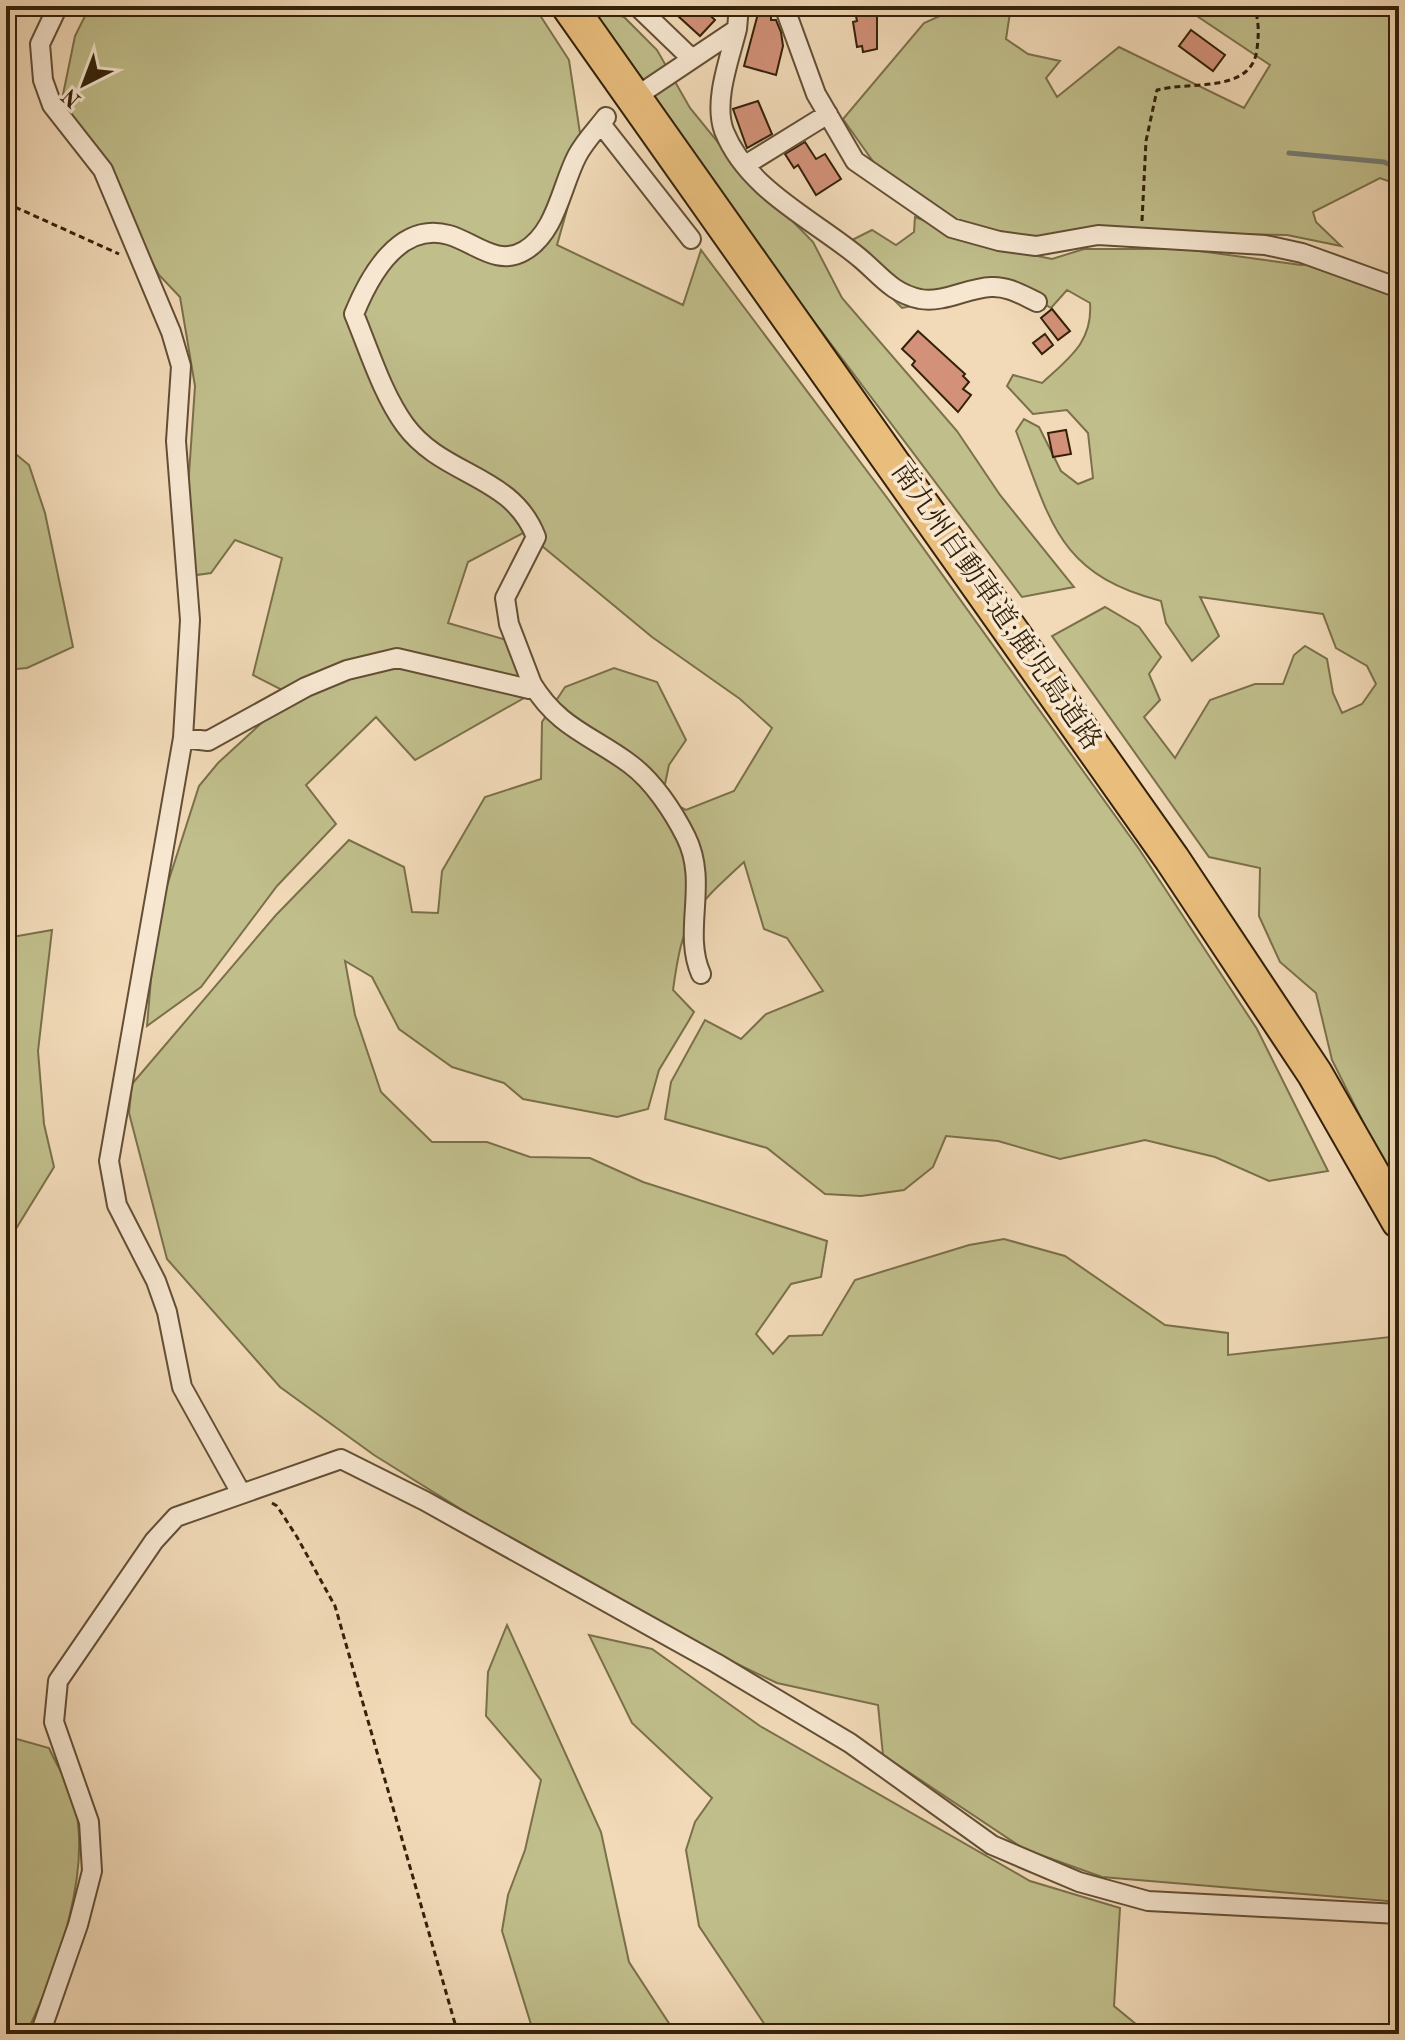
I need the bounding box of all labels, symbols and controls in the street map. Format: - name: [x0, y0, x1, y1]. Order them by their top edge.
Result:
- north arrow: [44, 44, 124, 124]
- text: N: [58, 83, 86, 111]
- street label: 南九州自動車道;鹿児島道路: [885, 456, 1108, 756]

